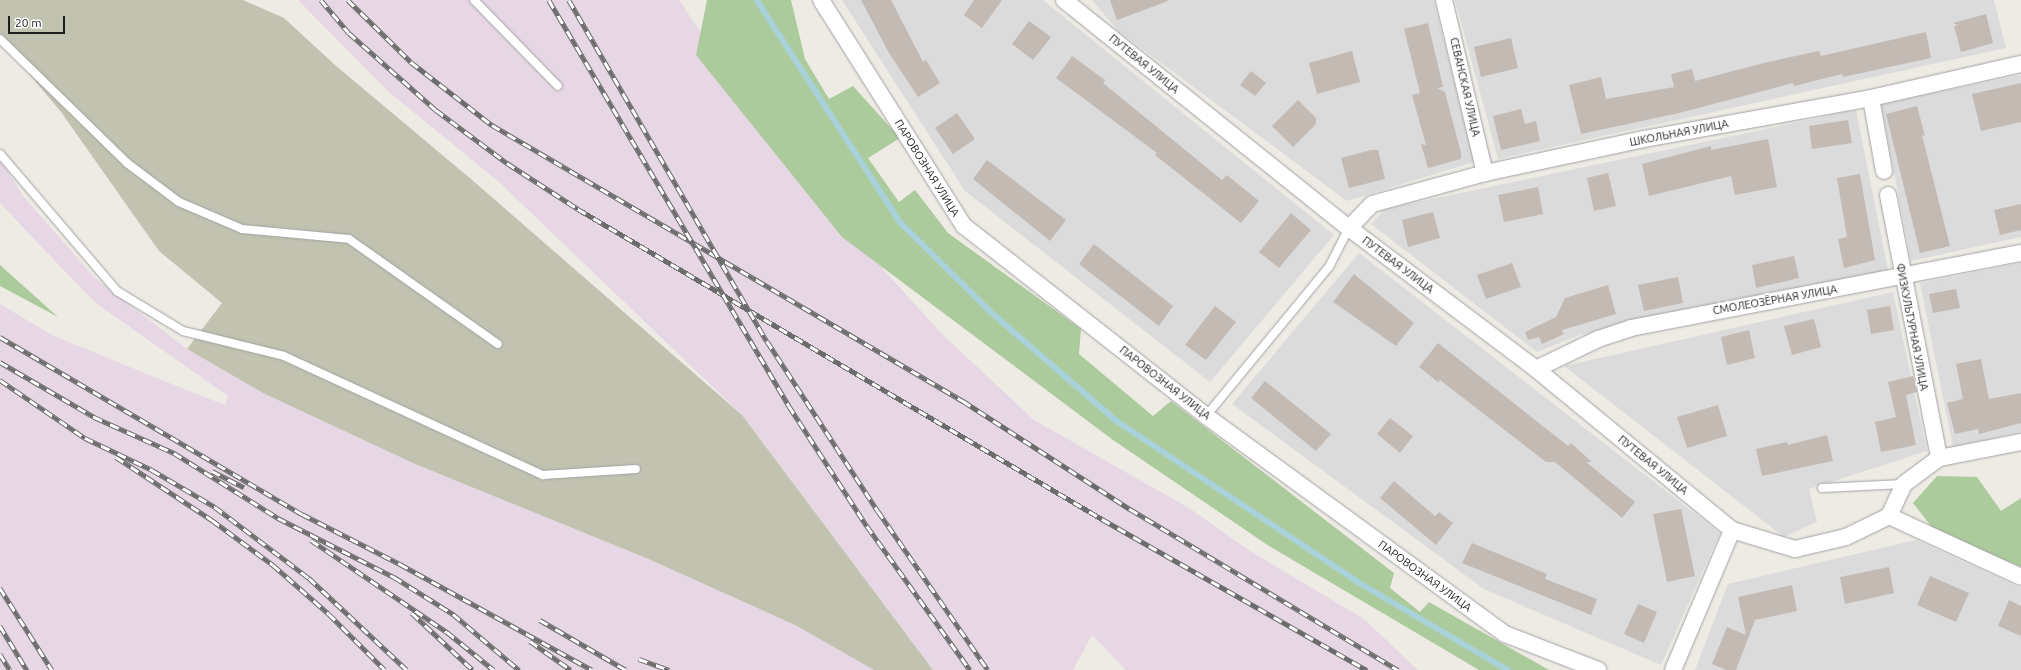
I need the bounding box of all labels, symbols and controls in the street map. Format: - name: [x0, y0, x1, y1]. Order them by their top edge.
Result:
- scale bar: [10, 8, 67, 34]
- text: 20 m: [15, 16, 42, 29]
- street label: ПУТЕВАЯ УЛИЦА: [1106, 32, 1182, 96]
- street label: СЕВАНСКАЯ УЛИЦА: [1447, 36, 1483, 138]
- street label: ПАРОВОЗНАЯ УЛИЦА: [892, 117, 962, 219]
- street label: ШКОЛЬНАЯ УЛИЦА: [1628, 117, 1730, 149]
- street label: ПУТЕВАЯ УЛИЦА: [1360, 234, 1436, 296]
- street label: ФИЗКУЛЬТУРНАЯ УЛИЦА: [1893, 262, 1931, 392]
- street label: СМОЛЕОЗЁРНАЯ УЛИЦА: [1712, 283, 1838, 317]
- street label: ПАРОВОЗНАЯ УЛИЦА: [1117, 343, 1213, 423]
- street label: ПУТЕВАЯ УЛИЦА: [1615, 433, 1691, 497]
- street label: ПАРОВОЗНАЯ УЛИЦА: [1376, 538, 1474, 614]

